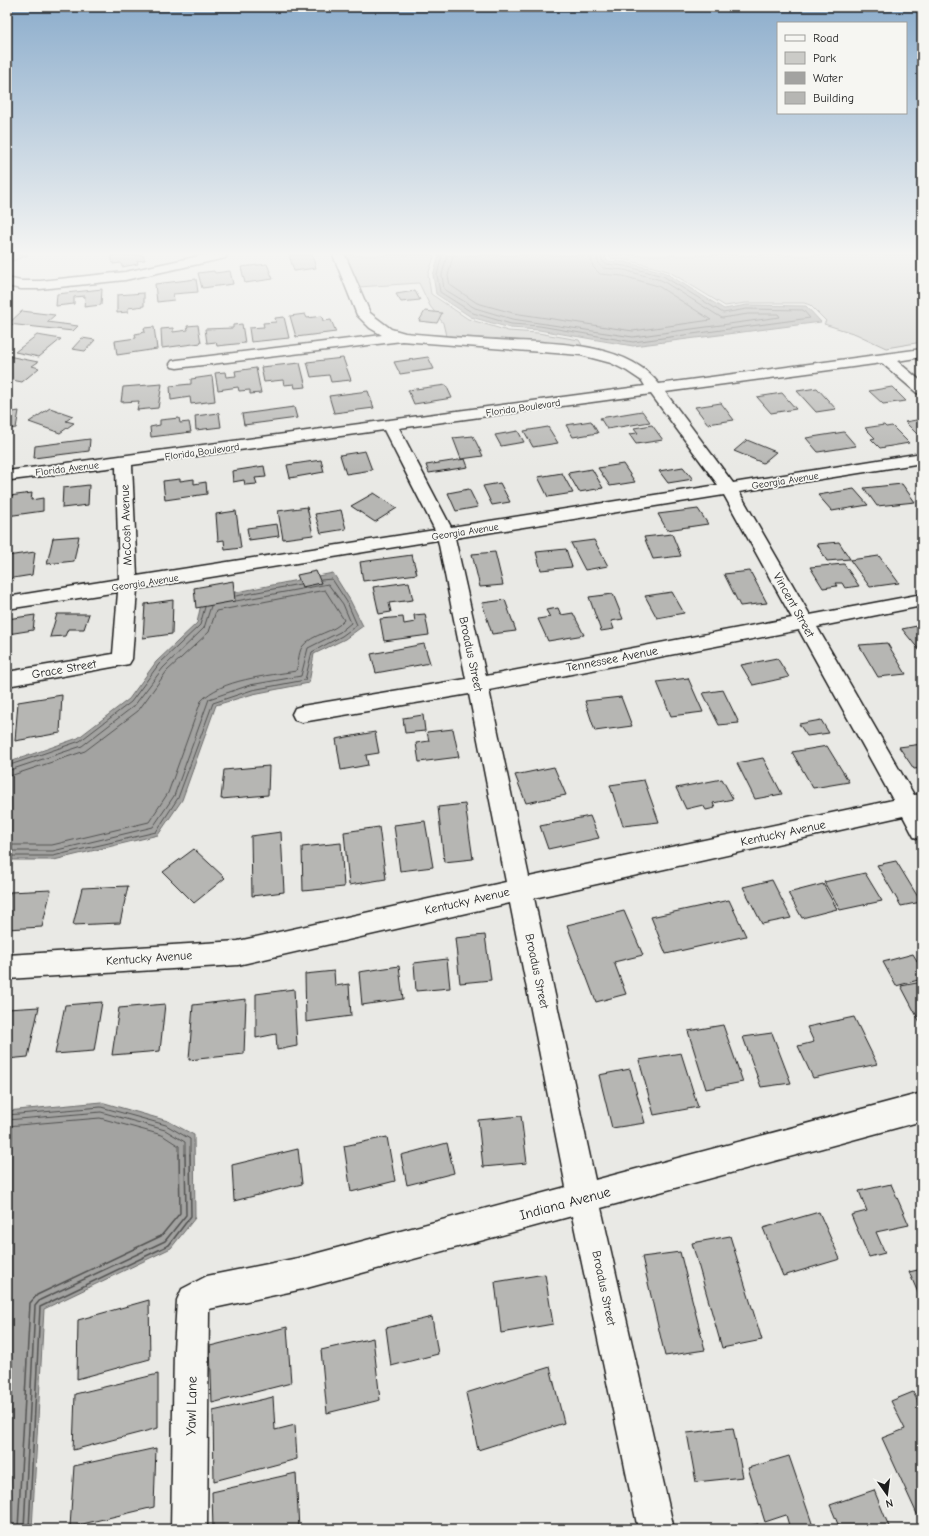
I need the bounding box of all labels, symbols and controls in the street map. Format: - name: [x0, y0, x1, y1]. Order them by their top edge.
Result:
- legend: [777, 22, 907, 114]
- text: Road: [813, 31, 839, 45]
- text: Park: [813, 51, 836, 65]
- text: Water: [813, 71, 843, 85]
- text: Building: [813, 91, 854, 105]
- street label: Florida Boulevard: [485, 397, 561, 419]
- street label: Florida Boulevard: [164, 441, 240, 463]
- street label: Florida Avenue: [35, 459, 99, 479]
- street label: Georgia Avenue: [751, 470, 820, 492]
- street label: McCosh Avenue: [118, 484, 134, 566]
- street label: Georgia Avenue: [431, 521, 500, 543]
- street label: Vincent Street: [770, 570, 818, 640]
- street label: Georgia Avenue: [111, 572, 180, 594]
- street label: Broadus Street: [456, 615, 486, 693]
- street label: Tennessee Avenue: [565, 643, 659, 675]
- street label: Grace Street: [31, 656, 98, 682]
- street label: Kentucky Avenue: [739, 817, 827, 849]
- street label: Kentucky Avenue: [423, 884, 511, 918]
- street label: Broadus Street: [522, 932, 552, 1010]
- street label: Kentucky Avenue: [105, 948, 193, 968]
- street label: Indiana Avenue: [518, 1183, 612, 1224]
- street label: Broadus Street: [589, 1249, 619, 1327]
- street label: Yawl Lane: [182, 1376, 201, 1436]
- north arrow: [867, 1474, 907, 1514]
- text: N: [884, 1496, 894, 1510]

